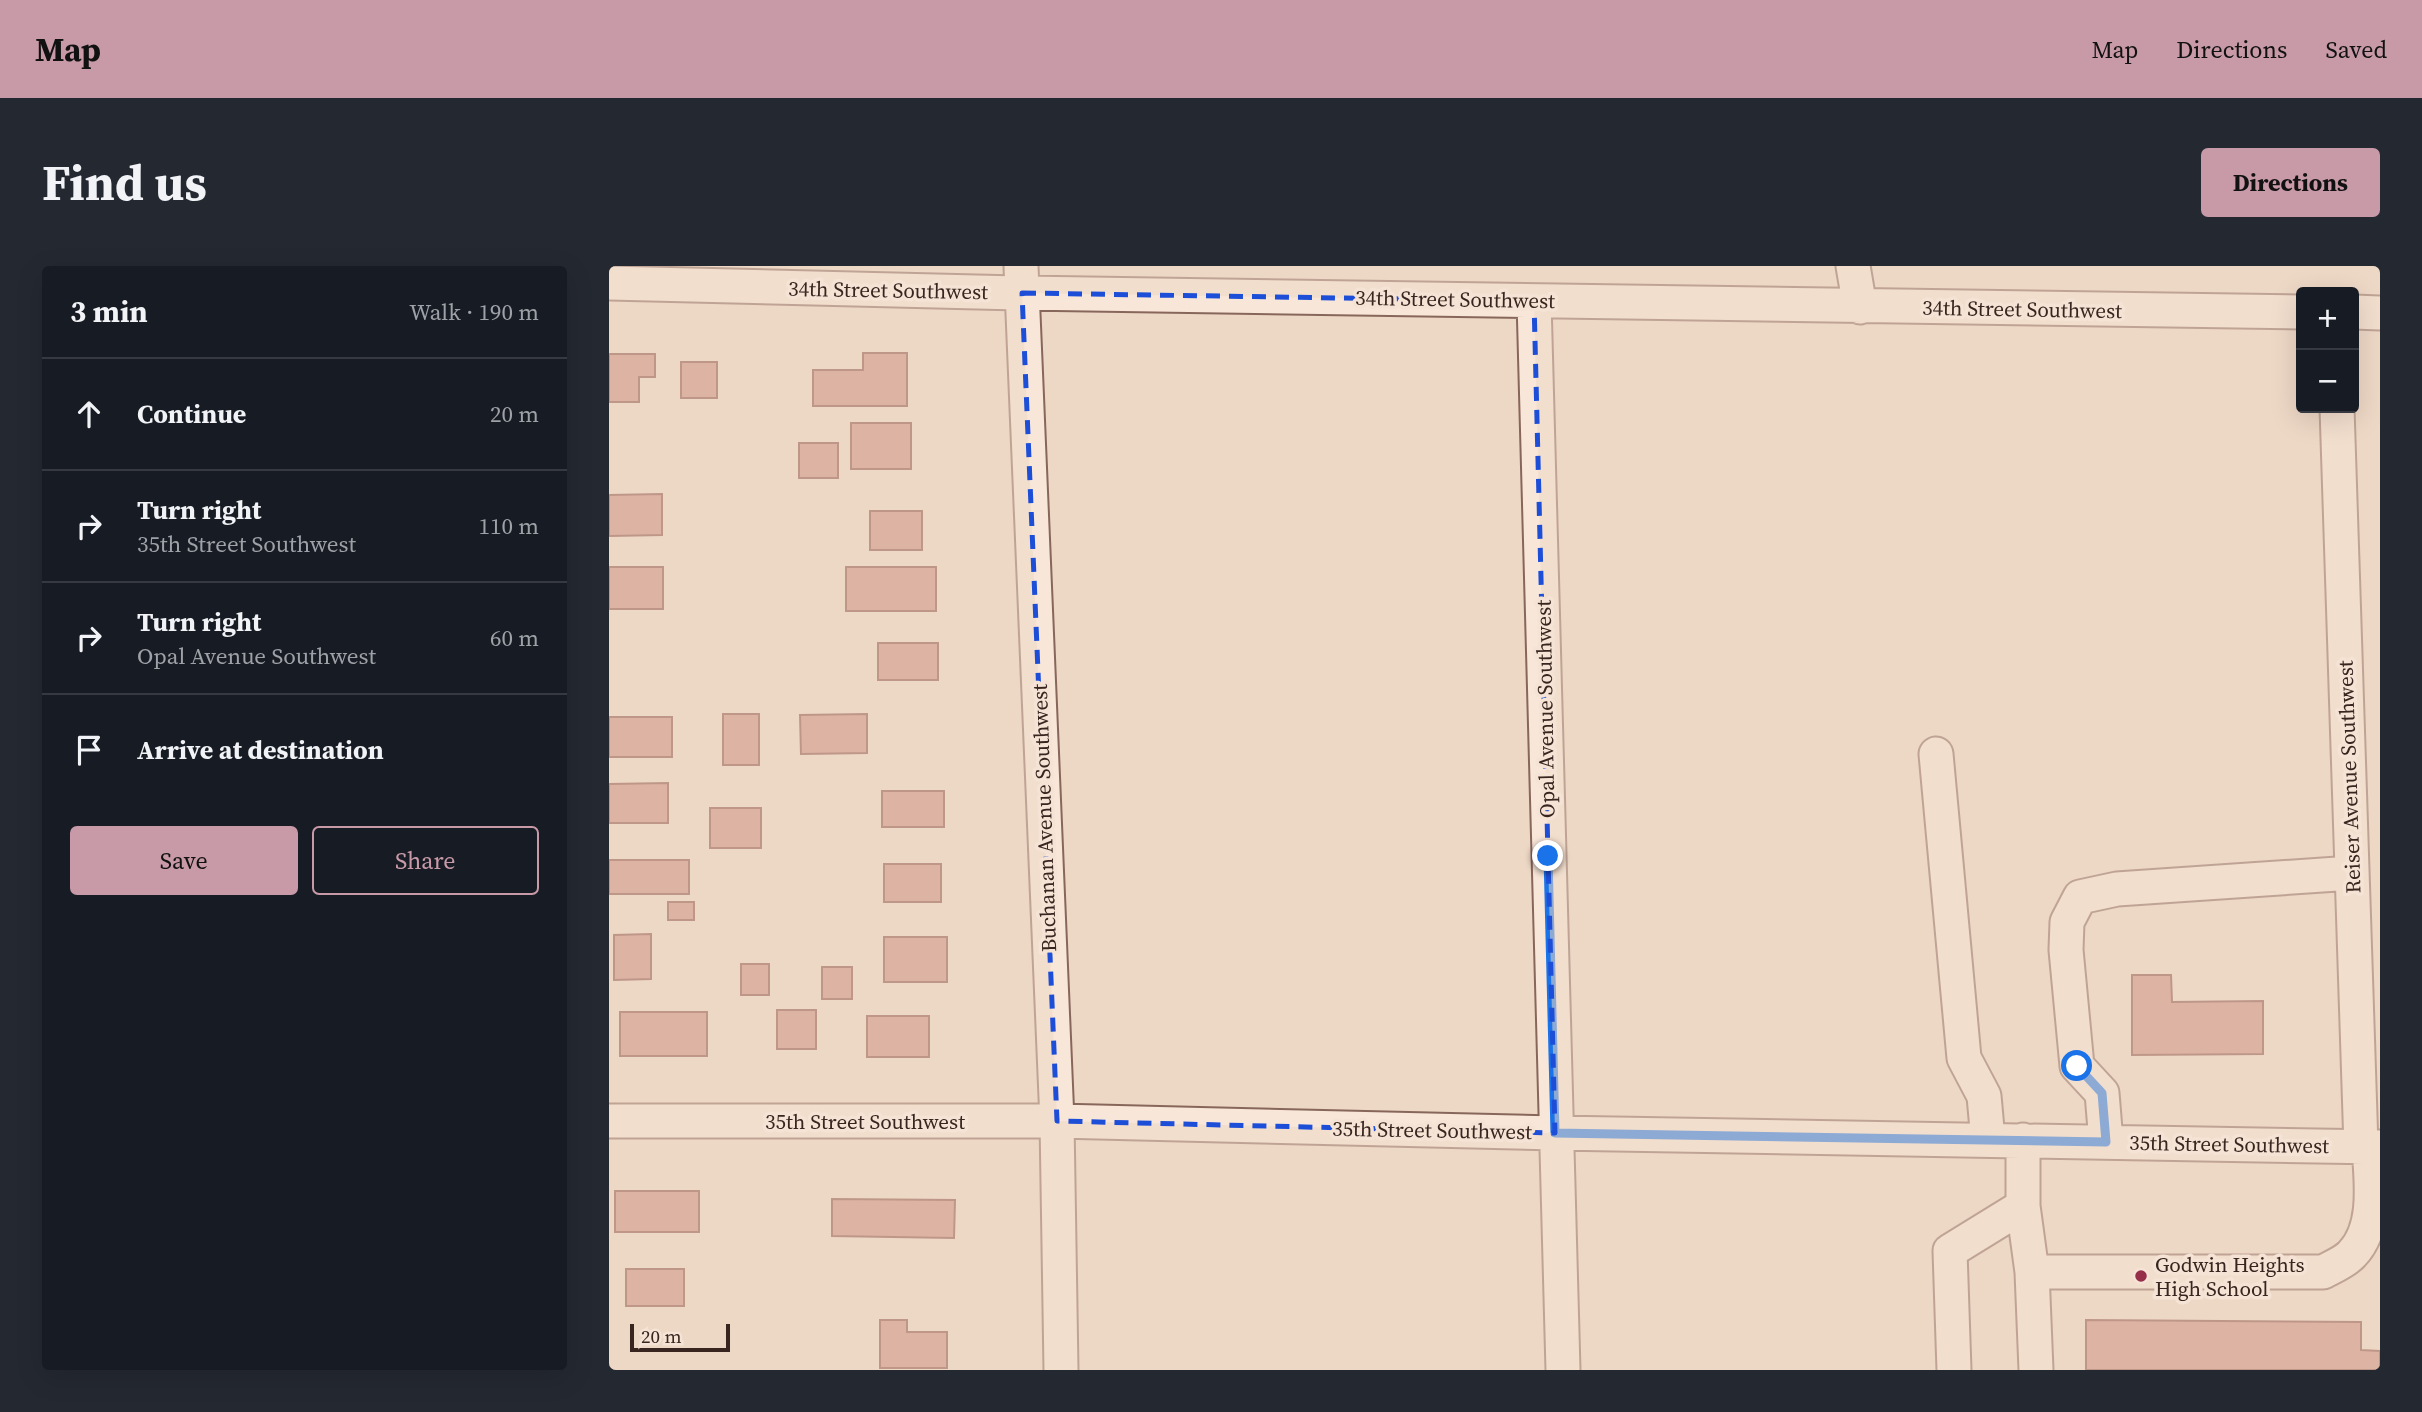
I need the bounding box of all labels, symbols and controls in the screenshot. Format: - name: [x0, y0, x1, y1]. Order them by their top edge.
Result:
- text: Map: [35, 27, 101, 72]
- text: Map: [2091, 33, 2138, 66]
- text: Directions: [2176, 33, 2287, 66]
- text: Saved: [2325, 33, 2387, 66]
- button: Directions: [2201, 148, 2380, 217]
- text: Find us: [42, 149, 207, 216]
- street label: 34th Street Southwest: [788, 274, 988, 306]
- street label: 34th Street Southwest: [1355, 283, 1555, 315]
- map controls: [2296, 287, 2359, 413]
- button: +: [2296, 287, 2359, 350]
- text: 3 min: [70, 291, 148, 332]
- street label: 34th Street Southwest: [1922, 293, 2122, 325]
- text: Walk · 190 m: [409, 296, 539, 328]
- button: −: [2296, 350, 2359, 413]
- icon: ahead: [70, 395, 108, 433]
- text: Continue: [137, 396, 246, 432]
- text: 20 m: [490, 398, 539, 430]
- text: Turn right: [137, 492, 261, 528]
- icon: right: [70, 507, 108, 545]
- text: 110 m: [478, 510, 539, 542]
- text: 35th Street Southwest: [137, 528, 356, 560]
- street label: Opal Avenue Southwest: [1529, 600, 1561, 818]
- text: Turn right: [137, 604, 261, 640]
- icon: right: [70, 619, 108, 657]
- text: 60 m: [490, 622, 539, 654]
- text: Opal Avenue Southwest: [137, 640, 376, 672]
- street label: Reiser Avenue Southwest: [2330, 660, 2368, 894]
- street label: Buchanan Avenue Southwest: [1025, 683, 1063, 953]
- icon: arrive: [70, 731, 108, 769]
- text: Arrive at destination: [137, 732, 384, 768]
- button: Save: [70, 826, 298, 895]
- button: Share: [312, 826, 539, 895]
- route end: [1532, 840, 1563, 871]
- route start: [2061, 1050, 2092, 1081]
- street label: 35th Street Southwest: [765, 1107, 965, 1136]
- street label: 35th Street Southwest: [1332, 1114, 1532, 1146]
- street label: 35th Street Southwest: [2129, 1128, 2329, 1160]
- place label: Godwin Heights High School: [2155, 1250, 2305, 1303]
- marker: Godwin Heights High School: [2133, 1268, 2149, 1284]
- scale bar: [630, 1321, 730, 1353]
- text: 20 m: [641, 1323, 682, 1349]

